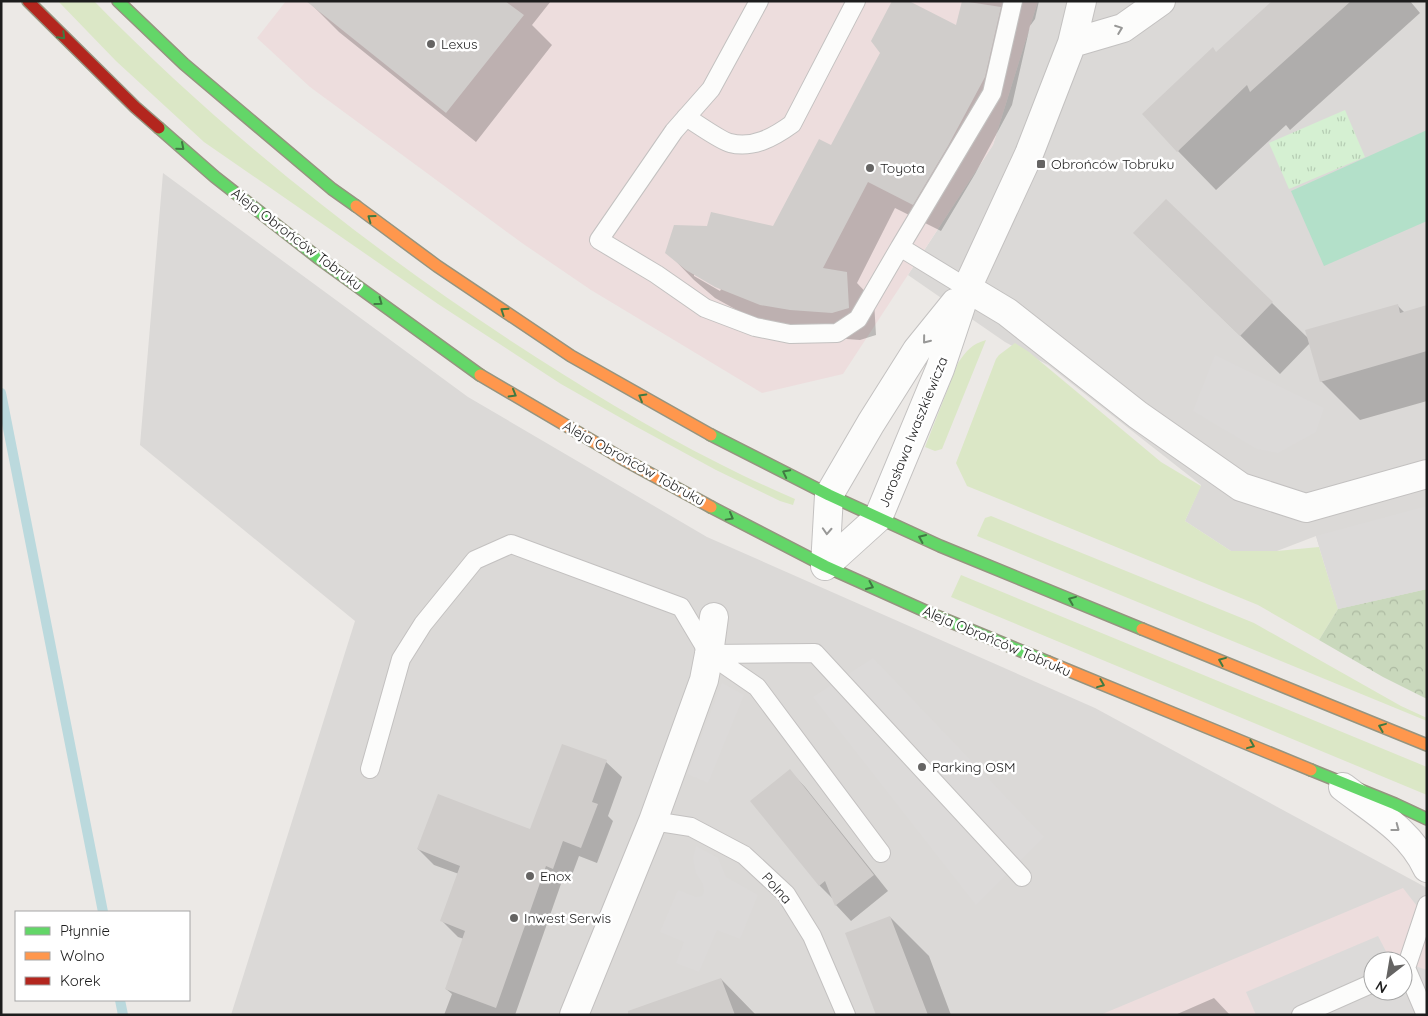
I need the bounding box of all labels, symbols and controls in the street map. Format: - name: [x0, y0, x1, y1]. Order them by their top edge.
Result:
- one-way arrow: [1114, 25, 1123, 35]
- one-way arrow: [57, 30, 66, 39]
- place label: Lexus: [441, 35, 478, 53]
- marker: Lexus: [425, 38, 437, 50]
- one-way arrow: [175, 141, 184, 150]
- place label: Obrońców Tobruku: [1051, 155, 1174, 173]
- marker: Obrońców Tobruku: [1035, 158, 1047, 170]
- place label: Toyota: [880, 159, 925, 177]
- marker: Toyota: [864, 162, 876, 174]
- street label: Aleja Obrońców Tobruku: [228, 184, 366, 294]
- one-way arrow: [367, 215, 377, 224]
- one-way arrow: [373, 296, 383, 305]
- one-way arrow: [501, 308, 510, 317]
- one-way arrow: [922, 334, 931, 343]
- street label: Jarosława Iwaszkiewicza: [874, 354, 952, 510]
- one-way arrow: [507, 387, 516, 397]
- one-way arrow: [639, 393, 648, 403]
- street label: Aleja Obrońców Tobruku: [560, 416, 708, 510]
- one-way arrow: [782, 469, 791, 479]
- one-way arrow: [725, 511, 734, 521]
- one-way arrow: [822, 527, 833, 535]
- one-way arrow: [918, 533, 927, 544]
- one-way arrow: [865, 579, 874, 590]
- one-way arrow: [1068, 596, 1077, 606]
- street label: Aleja Obrońców Tobruku: [920, 602, 1074, 680]
- one-way arrow: [1218, 657, 1227, 668]
- one-way arrow: [1096, 678, 1105, 688]
- one-way arrow: [1378, 722, 1387, 733]
- one-way arrow: [1246, 739, 1255, 750]
- place label: Parking OSM: [932, 758, 1015, 776]
- marker: Parking OSM: [916, 761, 928, 773]
- one-way arrow: [1391, 822, 1400, 831]
- place label: Enox: [540, 867, 571, 885]
- street label: Polna: [758, 868, 796, 908]
- marker: Enox: [524, 870, 536, 882]
- place label: Inwest Serwis: [524, 909, 611, 927]
- legend: [15, 911, 190, 1001]
- marker: Inwest Serwis: [508, 912, 520, 924]
- text: Płynnie: [60, 921, 110, 940]
- text: Wolno: [60, 946, 105, 965]
- north arrow: [1363, 951, 1413, 1001]
- text: Korek: [60, 971, 101, 990]
- text: N: [1372, 977, 1390, 998]

